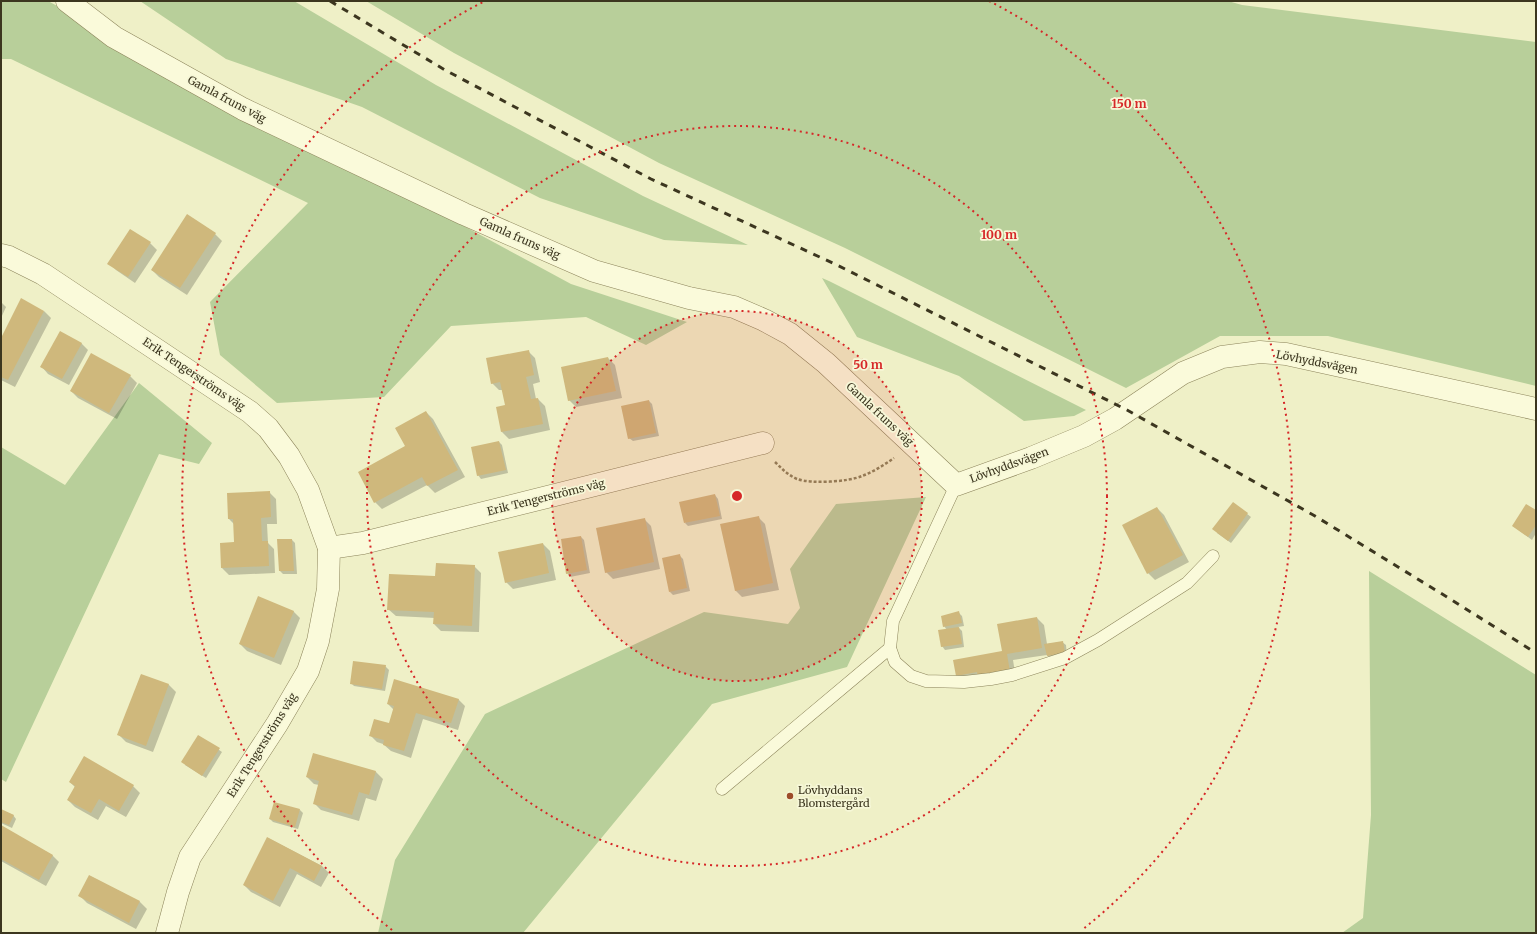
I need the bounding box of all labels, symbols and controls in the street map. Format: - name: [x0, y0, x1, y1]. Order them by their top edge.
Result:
- street label: Gamla fruns väg: [185, 72, 269, 126]
- text: 150 m: [1112, 96, 1147, 111]
- street label: Gamla fruns väg: [477, 214, 563, 262]
- text: 100 m: [981, 227, 1017, 242]
- street label: Erik Tengerströms väg: [140, 334, 248, 414]
- street label: Lövhyddsvägen: [1275, 347, 1360, 377]
- text: 50 m: [853, 357, 883, 372]
- street label: Gamla fruns väg: [843, 379, 917, 449]
- street label: Lövhyddsvägen: [968, 444, 1051, 486]
- street label: Erik Tengerströms väg: [486, 476, 607, 518]
- centre of rings: [730, 489, 744, 503]
- street label: Erik Tengerströms väg: [224, 690, 300, 800]
- place label: Lövhyddans Blomstergård: [798, 783, 870, 810]
- marker: Lövhyddans Blomstergård: [785, 791, 795, 801]

